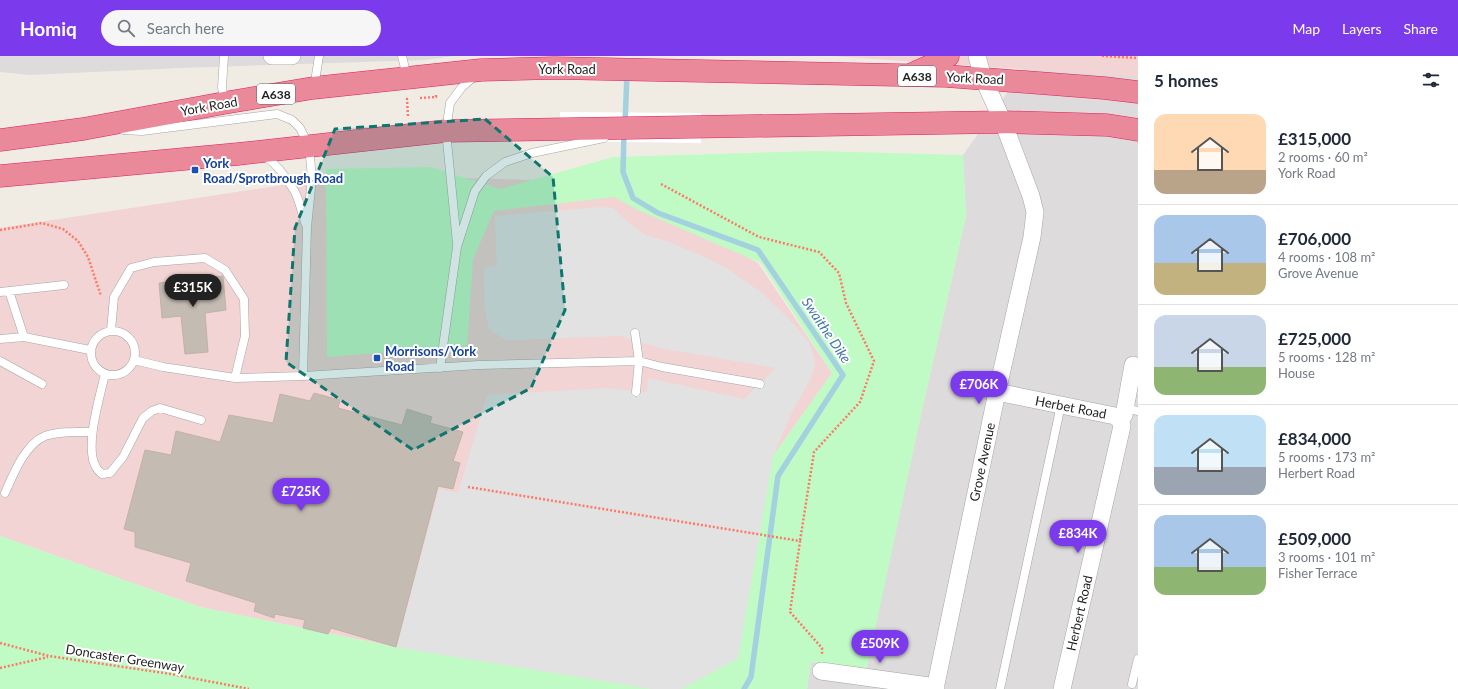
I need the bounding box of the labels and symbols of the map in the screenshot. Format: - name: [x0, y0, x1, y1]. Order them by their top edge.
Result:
- street label: York Road: [538, 61, 596, 77]
- road number: A638: [898, 66, 936, 86]
- street label: York Road: [946, 69, 1004, 87]
- road number: A638: [257, 84, 295, 104]
- street label: York Road: [179, 93, 239, 119]
- place label: York Road/Sprotbrough Road: [202, 155, 343, 186]
- marker: York Road/Sprotbrough Road: [190, 165, 200, 175]
- pin: £315K: [165, 274, 221, 308]
- water label: Swaithe Dike: [799, 294, 855, 366]
- place label: Morrisons/York Road: [385, 343, 476, 374]
- marker: Morrisons/York Road: [372, 353, 382, 363]
- pin: £706K: [951, 371, 1007, 405]
- street label: Herbet Road: [1034, 392, 1108, 422]
- street label: Grove Avenue: [966, 421, 998, 503]
- pin: £725K: [273, 478, 329, 512]
- pin: £834K: [1050, 520, 1106, 554]
- street label: Herbert Road: [1063, 574, 1095, 652]
- pin: £509K: [852, 630, 908, 664]
- street label: Doncaster Greenway: [65, 641, 186, 675]

